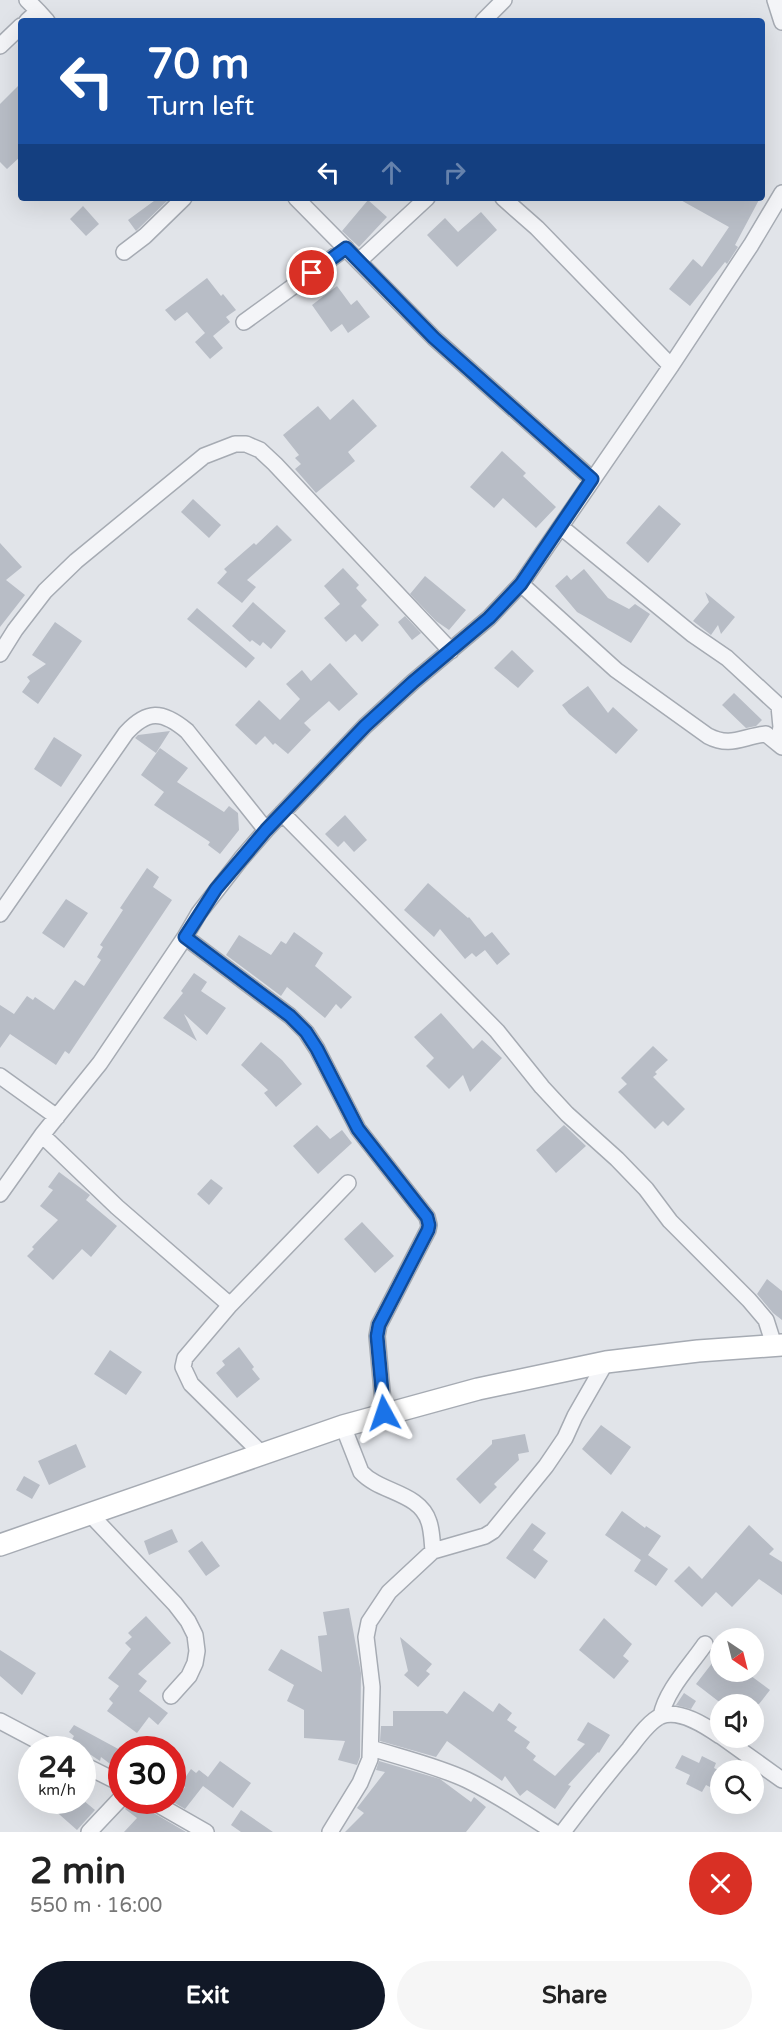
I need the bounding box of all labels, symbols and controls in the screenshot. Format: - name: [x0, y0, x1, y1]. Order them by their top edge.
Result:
- text: 70 m: [147, 39, 249, 90]
- icon: left: [48, 42, 126, 120]
- text: Turn left: [147, 90, 254, 123]
- icon: left: [312, 156, 345, 189]
- icon: ahead: [375, 156, 408, 189]
- icon: right: [438, 156, 471, 189]
- pin: [286, 247, 337, 298]
- icon: arrive: [295, 256, 328, 289]
- position arrow: [352, 1381, 416, 1445]
- north arrow: [710, 1628, 764, 1682]
- map controls: [710, 1628, 764, 1814]
- button: sound: [710, 1694, 764, 1748]
- speed limit sign: 30: [108, 1736, 186, 1814]
- text: 24: [38, 1749, 76, 1786]
- button: search: [710, 1760, 764, 1814]
- text: km/h: [38, 1781, 76, 1799]
- text: 2 min: [30, 1850, 126, 1893]
- button: close: [689, 1852, 752, 1915]
- text: 550 m · 16:00: [30, 1894, 162, 1918]
- button: Exit: [30, 1961, 385, 2030]
- button: Share: [397, 1961, 752, 2030]

